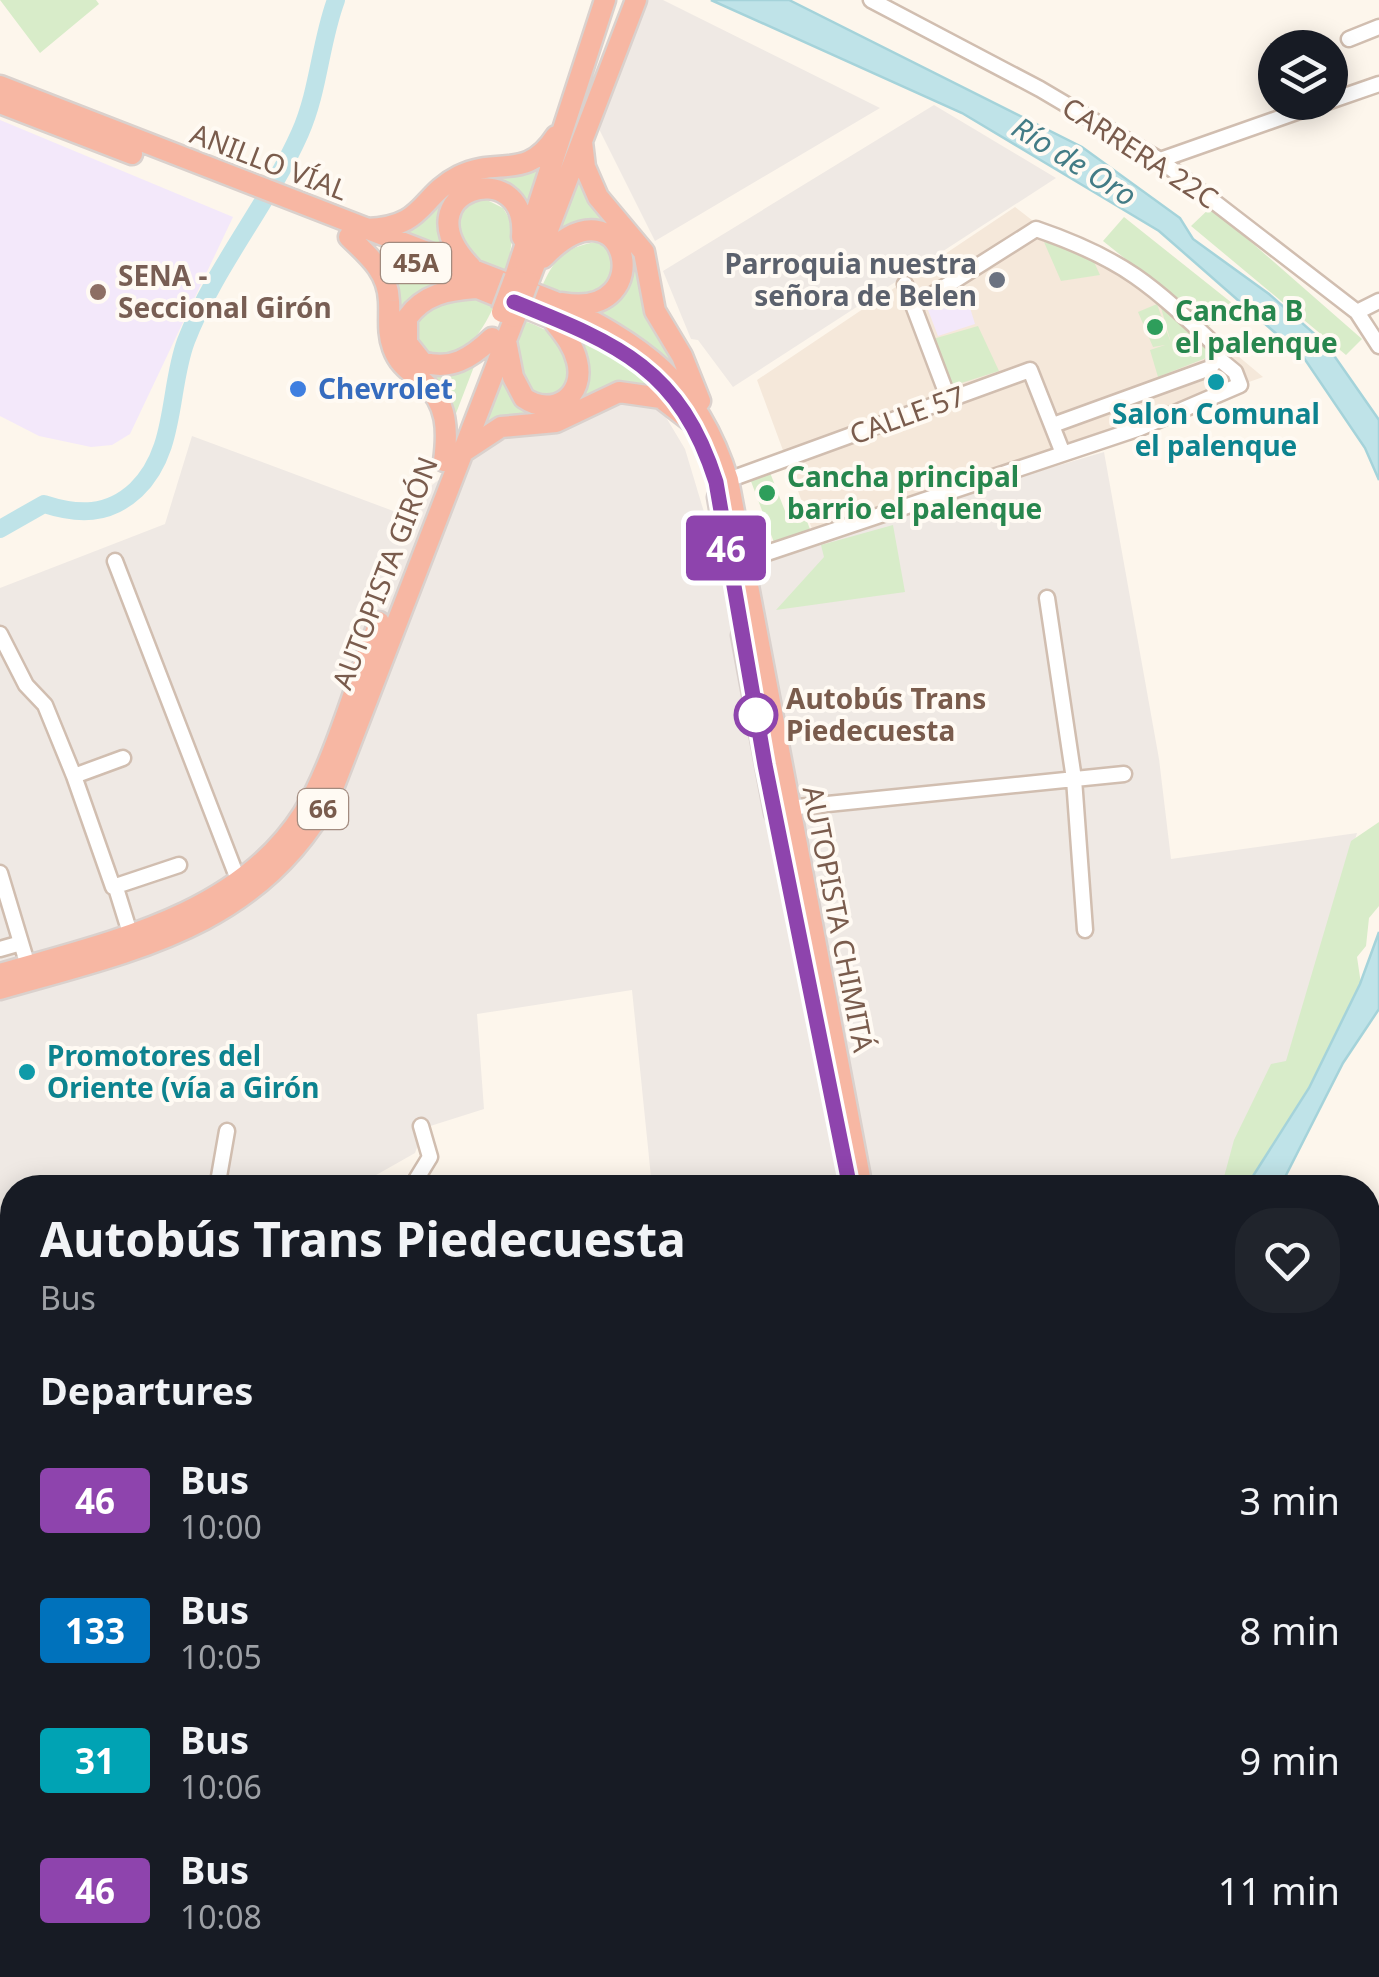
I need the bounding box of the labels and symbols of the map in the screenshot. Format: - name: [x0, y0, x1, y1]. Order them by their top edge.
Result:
- street label: CARRERA 22C: [1055, 88, 1226, 217]
- water label: Río de Oro: [1005, 106, 1145, 215]
- street label: ANILLO VÍAL: [185, 114, 353, 208]
- road number: 45A: [381, 243, 451, 283]
- place label: Parroquia nuestra señora de Belen: [724, 244, 977, 314]
- place label: SENA - Seccional Girón: [118, 256, 332, 326]
- marker: Parroquia nuestra señora de Belen: [986, 269, 1008, 291]
- marker: SENA - Seccional Girón: [87, 281, 109, 303]
- place label: Cancha B el palenque: [1175, 291, 1338, 361]
- marker: Cancha B el palenque: [1144, 316, 1166, 338]
- place label: Chevrolet: [318, 369, 453, 407]
- marker: Salon Comunal el palenque: [1205, 371, 1227, 393]
- street label: CALLE 57: [844, 376, 969, 452]
- marker: Chevrolet: [287, 378, 309, 400]
- place label: Salon Comunal el palenque: [1112, 394, 1320, 464]
- street label: AUTOPISTA GIRÓN: [322, 451, 446, 694]
- place label: Cancha principal barrio el palenque: [787, 457, 1042, 527]
- marker: Cancha principal barrio el palenque: [756, 482, 778, 504]
- line badge: 46: [681, 516, 771, 580]
- place label: Autobús Trans Piedecuesta: [786, 679, 986, 749]
- marker: Autobús Trans Piedecuesta: [735, 694, 777, 736]
- street label: AUTOPISTA CHIMITÁ: [795, 783, 883, 1055]
- road number: 66: [298, 789, 348, 829]
- place label: Promotores del Oriente (vía a Girón: [47, 1036, 319, 1106]
- marker: Promotores del Oriente (vía a Girón: [16, 1061, 38, 1083]

